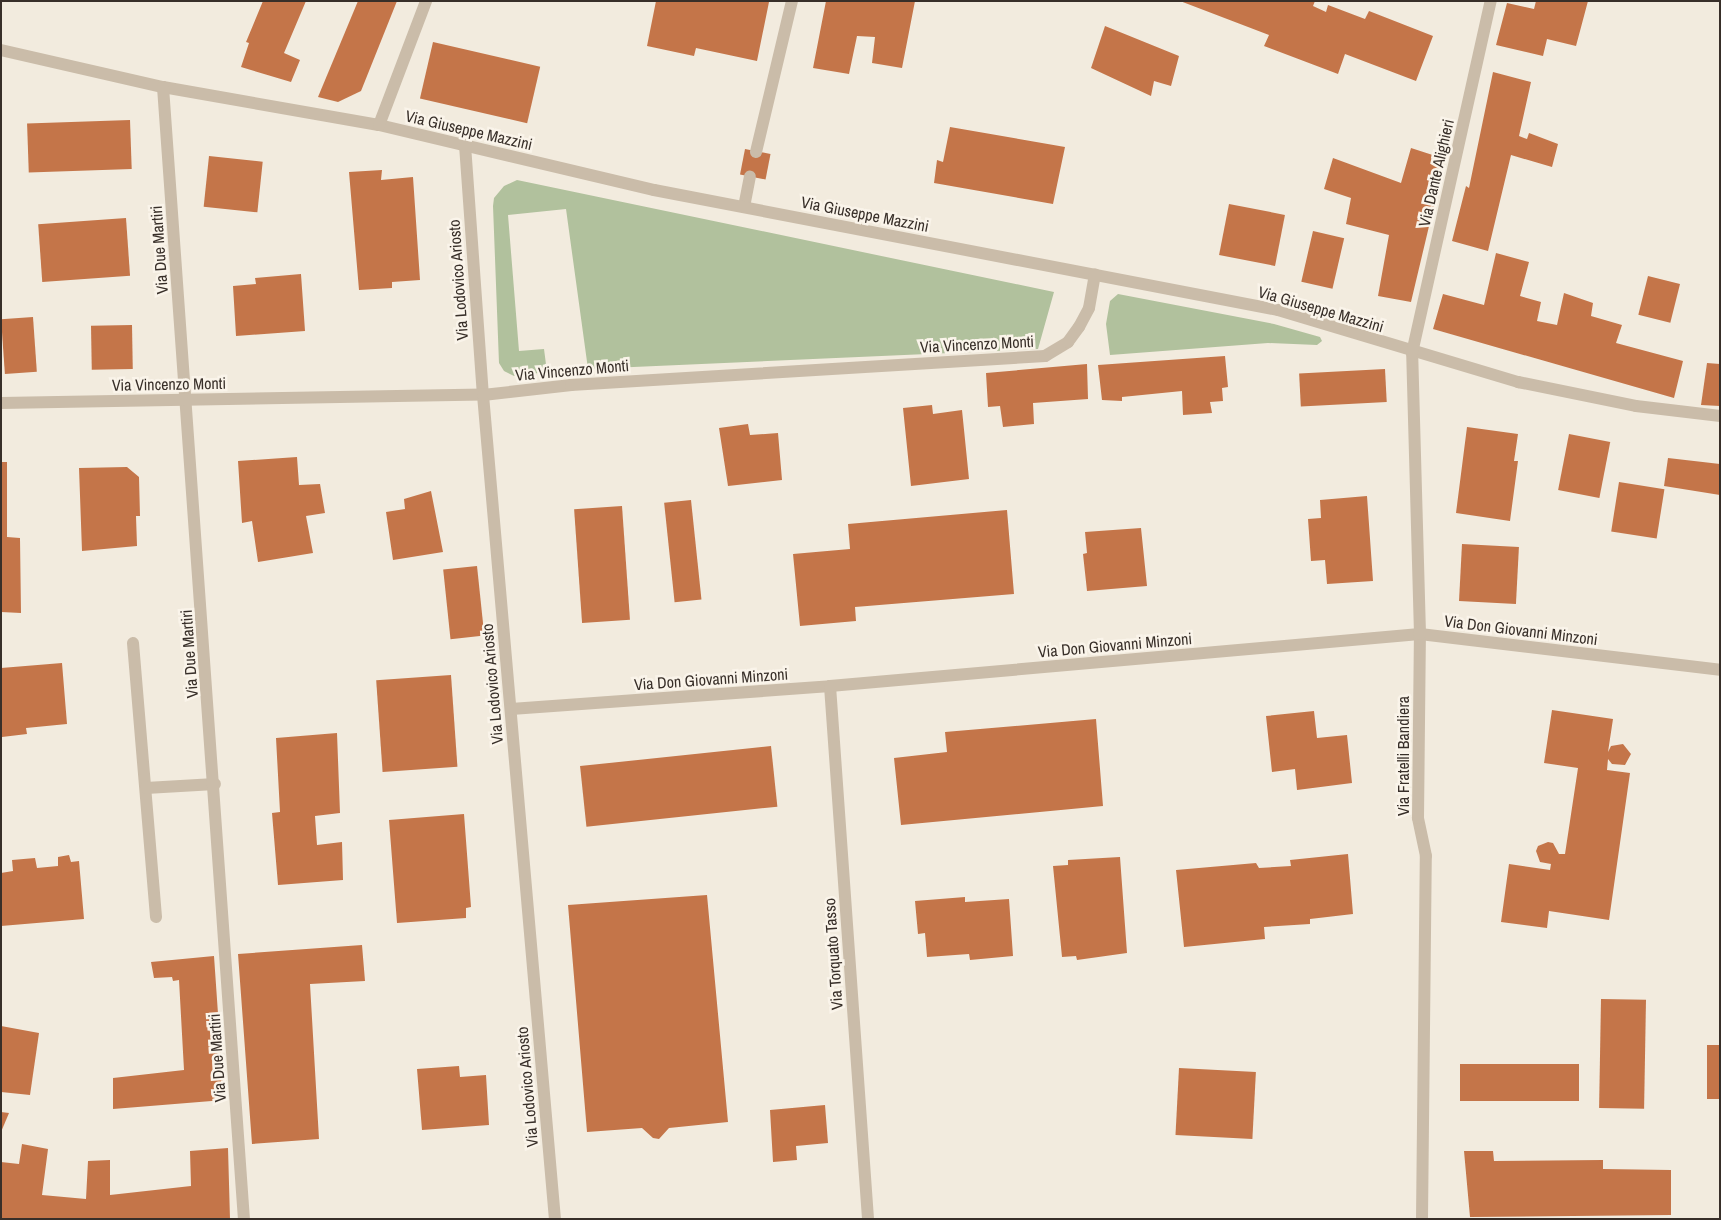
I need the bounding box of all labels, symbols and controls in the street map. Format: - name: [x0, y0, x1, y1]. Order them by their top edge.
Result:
- street label: Via Giuseppe Mazzini: [404, 106, 534, 154]
- street label: Via Dante Alighieri: [1414, 117, 1458, 229]
- street label: Via Giuseppe Mazzini: [800, 192, 930, 236]
- street label: Via Due Martiri: [146, 205, 172, 295]
- street label: Via Lodovico Ariosto: [444, 219, 472, 341]
- street label: Via Giuseppe Mazzini: [1256, 282, 1386, 336]
- street label: Via Vincenzo Monti: [920, 331, 1034, 357]
- street label: Via Vincenzo Monti: [514, 355, 630, 385]
- street label: Via Vincenzo Monti: [112, 373, 226, 395]
- street label: Via Due Martiri: [176, 609, 202, 699]
- street label: Via Don Giovanni Minzoni: [1443, 611, 1599, 649]
- street label: Via Lodovico Ariosto: [477, 623, 507, 745]
- street label: Via Don Giovanni Minzoni: [1037, 629, 1193, 661]
- street label: Via Don Giovanni Minzoni: [633, 664, 789, 694]
- street label: Via Fratelli Bandiera: [1393, 696, 1413, 816]
- street label: Via Torquato Tasso: [820, 897, 846, 1011]
- street label: Via Due Martiri: [204, 1013, 230, 1103]
- street label: Via Lodovico Ariosto: [512, 1026, 542, 1148]

